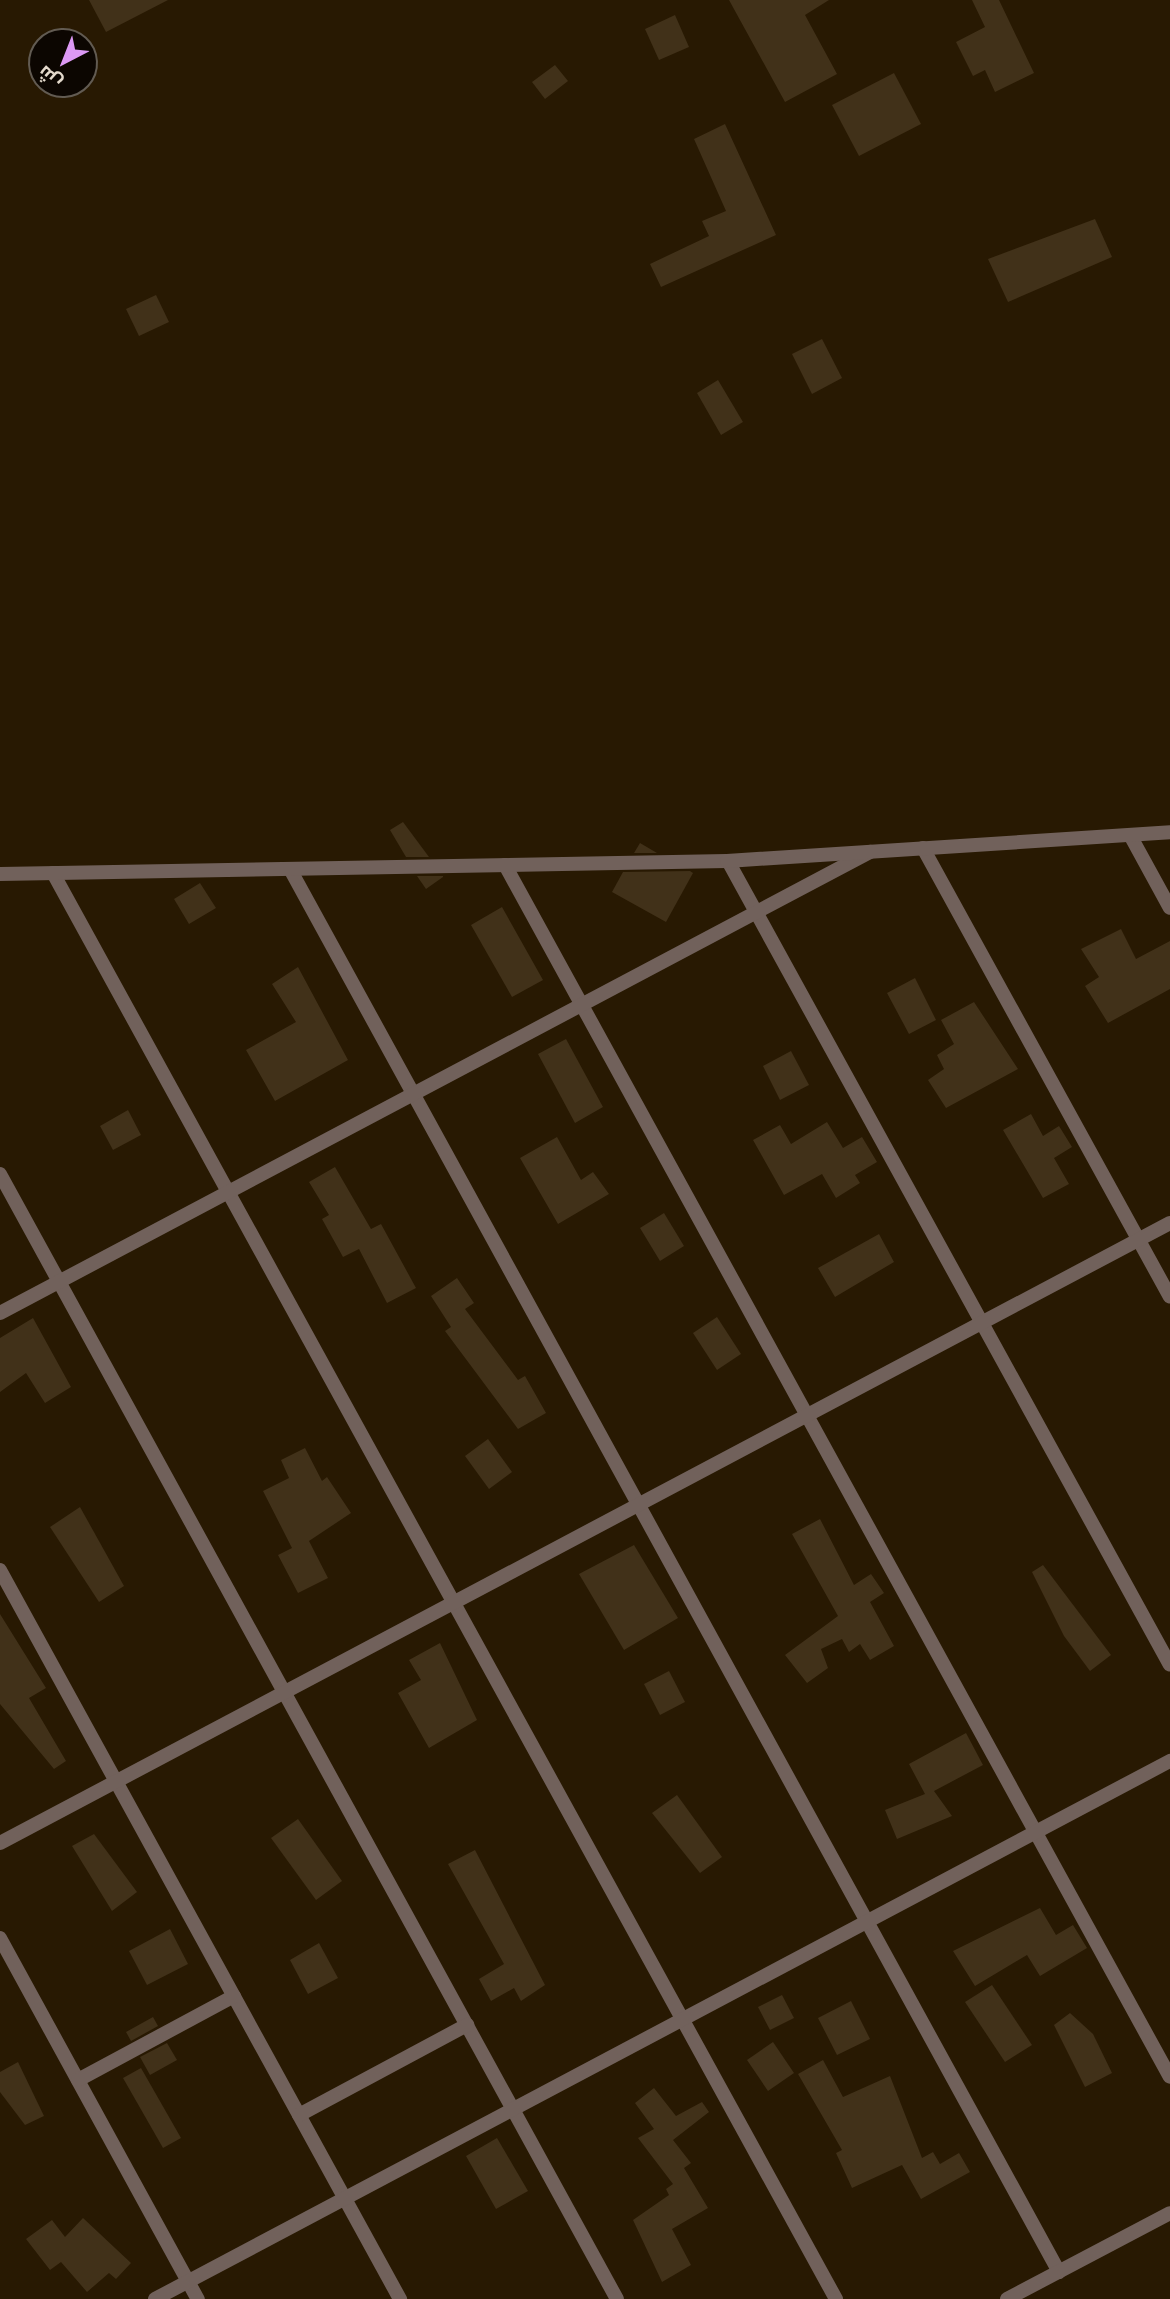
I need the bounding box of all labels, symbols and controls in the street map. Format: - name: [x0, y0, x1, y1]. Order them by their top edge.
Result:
- north arrow: [28, 28, 98, 98]
- text: ش: [33, 60, 67, 95]

